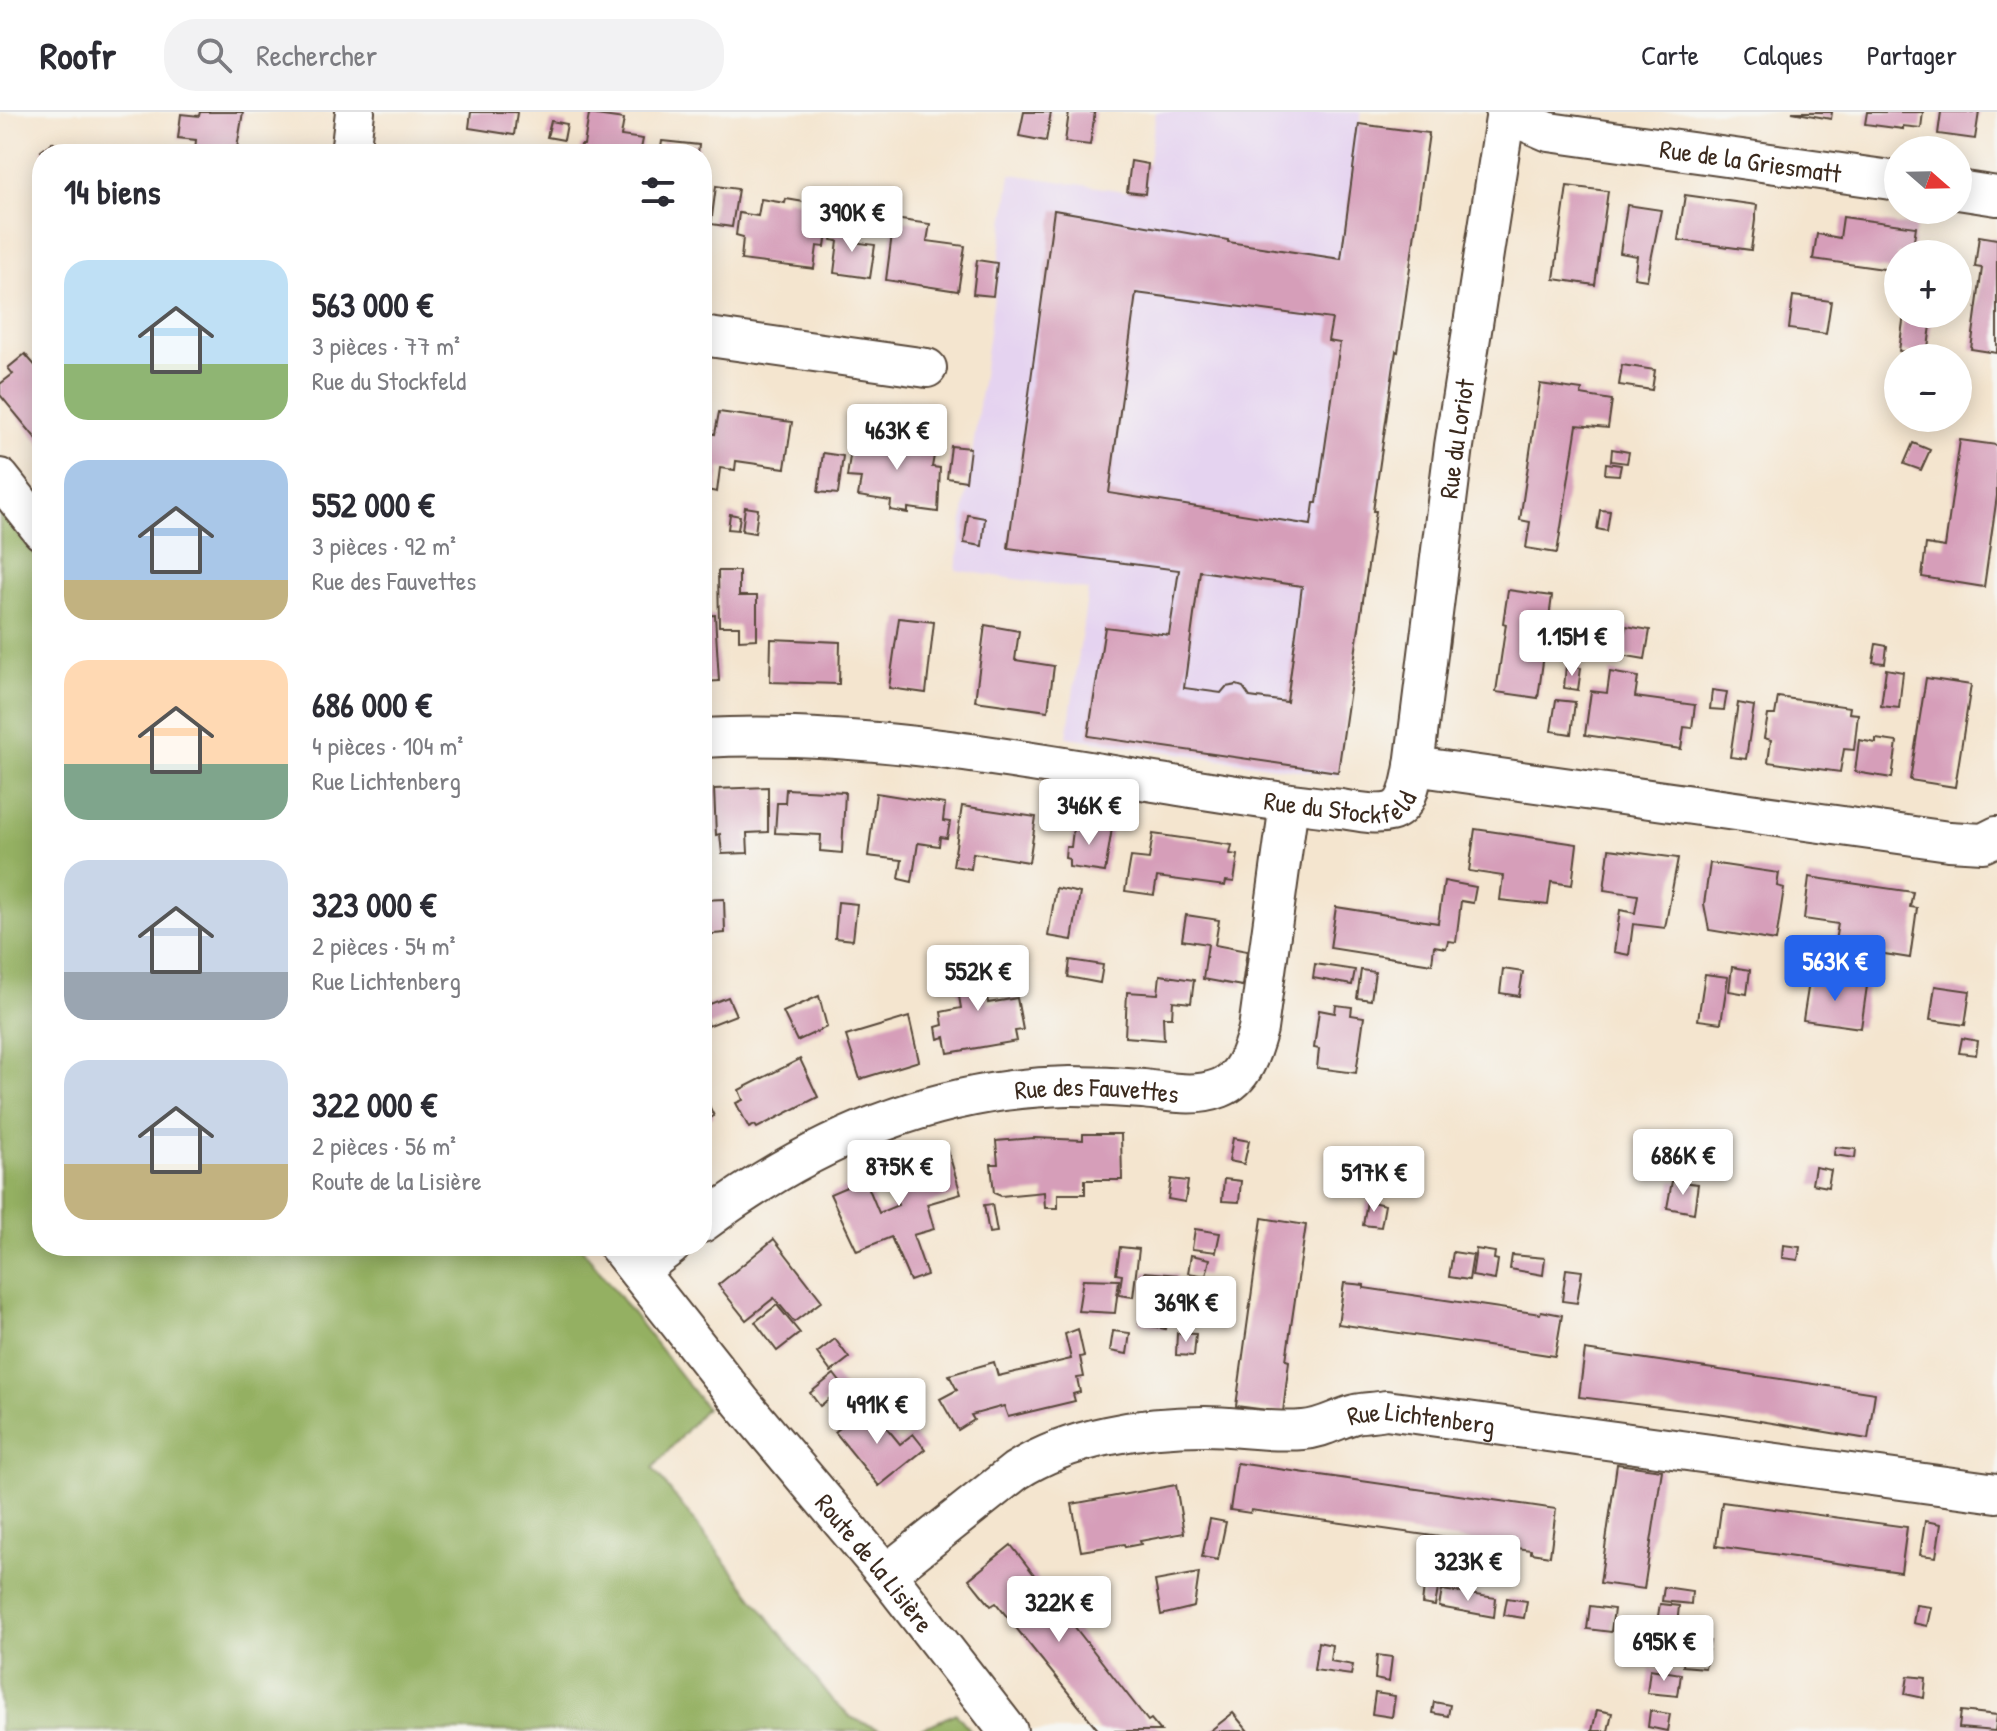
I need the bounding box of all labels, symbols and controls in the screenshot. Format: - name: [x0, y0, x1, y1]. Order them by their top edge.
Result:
- search box: [164, 19, 724, 91]
- text: Roofr: [40, 29, 116, 81]
- icon: search: [192, 33, 236, 77]
- text: Rechercher: [256, 35, 377, 75]
- text: Carte: [1641, 36, 1699, 74]
- text: Calques: [1743, 36, 1823, 74]
- text: Partager: [1867, 36, 1957, 74]
- street label: Rue de la Griesmatt: [1658, 130, 1844, 190]
- north arrow: [1884, 136, 1972, 224]
- map controls: [1884, 136, 1972, 432]
- text: 14 biens: [64, 169, 161, 215]
- icon: filters: [636, 170, 680, 214]
- pin: 390K €: [787, 186, 917, 254]
- text: 390K €: [820, 194, 884, 229]
- button: +: [1884, 240, 1972, 328]
- text: 563 000 €: [312, 282, 433, 328]
- icon: home: [128, 292, 224, 388]
- text: 3 pièces · 77 m²: [312, 328, 460, 363]
- button: −: [1884, 344, 1972, 432]
- text: Rue du Stockfeld: [312, 363, 466, 398]
- street label: Rue du Loriot: [1430, 375, 1482, 501]
- pin: 463K €: [832, 404, 962, 472]
- text: 463K €: [865, 412, 929, 447]
- text: 552 000 €: [312, 482, 434, 528]
- icon: home: [128, 492, 224, 588]
- text: 3 pièces · 92 m²: [312, 528, 456, 563]
- text: Rue des Fauvettes: [312, 563, 476, 598]
- pin: 1.15M €: [1498, 610, 1646, 678]
- text: 1.15M €: [1537, 618, 1607, 653]
- text: 686 000 €: [312, 682, 432, 728]
- icon: home: [128, 692, 224, 788]
- text: 4 pièces · 104 m²: [312, 728, 463, 763]
- text: Rue Lichtenberg: [312, 763, 461, 798]
- pin: 346K €: [1024, 779, 1154, 847]
- street label: Rue du Stockfeld: [1262, 782, 1424, 831]
- text: 346K €: [1057, 787, 1121, 822]
- text: 323 000 €: [312, 882, 436, 928]
- icon: home: [128, 892, 224, 988]
- text: 2 pièces · 54 m²: [312, 928, 455, 963]
- pin: 563K €: [1770, 935, 1900, 1003]
- text: 563K €: [1802, 943, 1868, 978]
- pin: 552K €: [913, 945, 1043, 1013]
- text: 552K €: [945, 953, 1011, 988]
- text: Rue Lichtenberg: [312, 963, 461, 998]
- street label: Rue des Fauvettes: [1013, 1068, 1180, 1111]
- text: 322 000 €: [312, 1082, 437, 1128]
- icon: home: [128, 1092, 224, 1188]
- text: 2 pièces · 56 m²: [312, 1128, 456, 1163]
- pin: 686K €: [1618, 1129, 1748, 1197]
- text: 686K €: [1651, 1137, 1715, 1172]
- pin: 875K €: [834, 1140, 964, 1208]
- pin: 517K €: [1309, 1146, 1439, 1214]
- text: 875K €: [865, 1148, 933, 1183]
- text: 517K €: [1341, 1154, 1407, 1189]
- text: Route de la Lisière: [312, 1163, 482, 1198]
- pin: 369K €: [1121, 1276, 1251, 1344]
- text: 369K €: [1154, 1284, 1218, 1319]
- pin: 491K €: [812, 1378, 942, 1446]
- text: 491K €: [847, 1386, 907, 1421]
- street label: Rue Lichtenberg: [1343, 1393, 1497, 1442]
- street label: Route de la Lisière: [808, 1486, 942, 1639]
- pin: 323K €: [1403, 1535, 1533, 1603]
- text: 323K €: [1434, 1543, 1502, 1578]
- pin: 322K €: [994, 1576, 1124, 1644]
- text: 322K €: [1025, 1584, 1093, 1619]
- pin: 695K €: [1599, 1615, 1729, 1683]
- text: 695K €: [1633, 1623, 1696, 1658]

